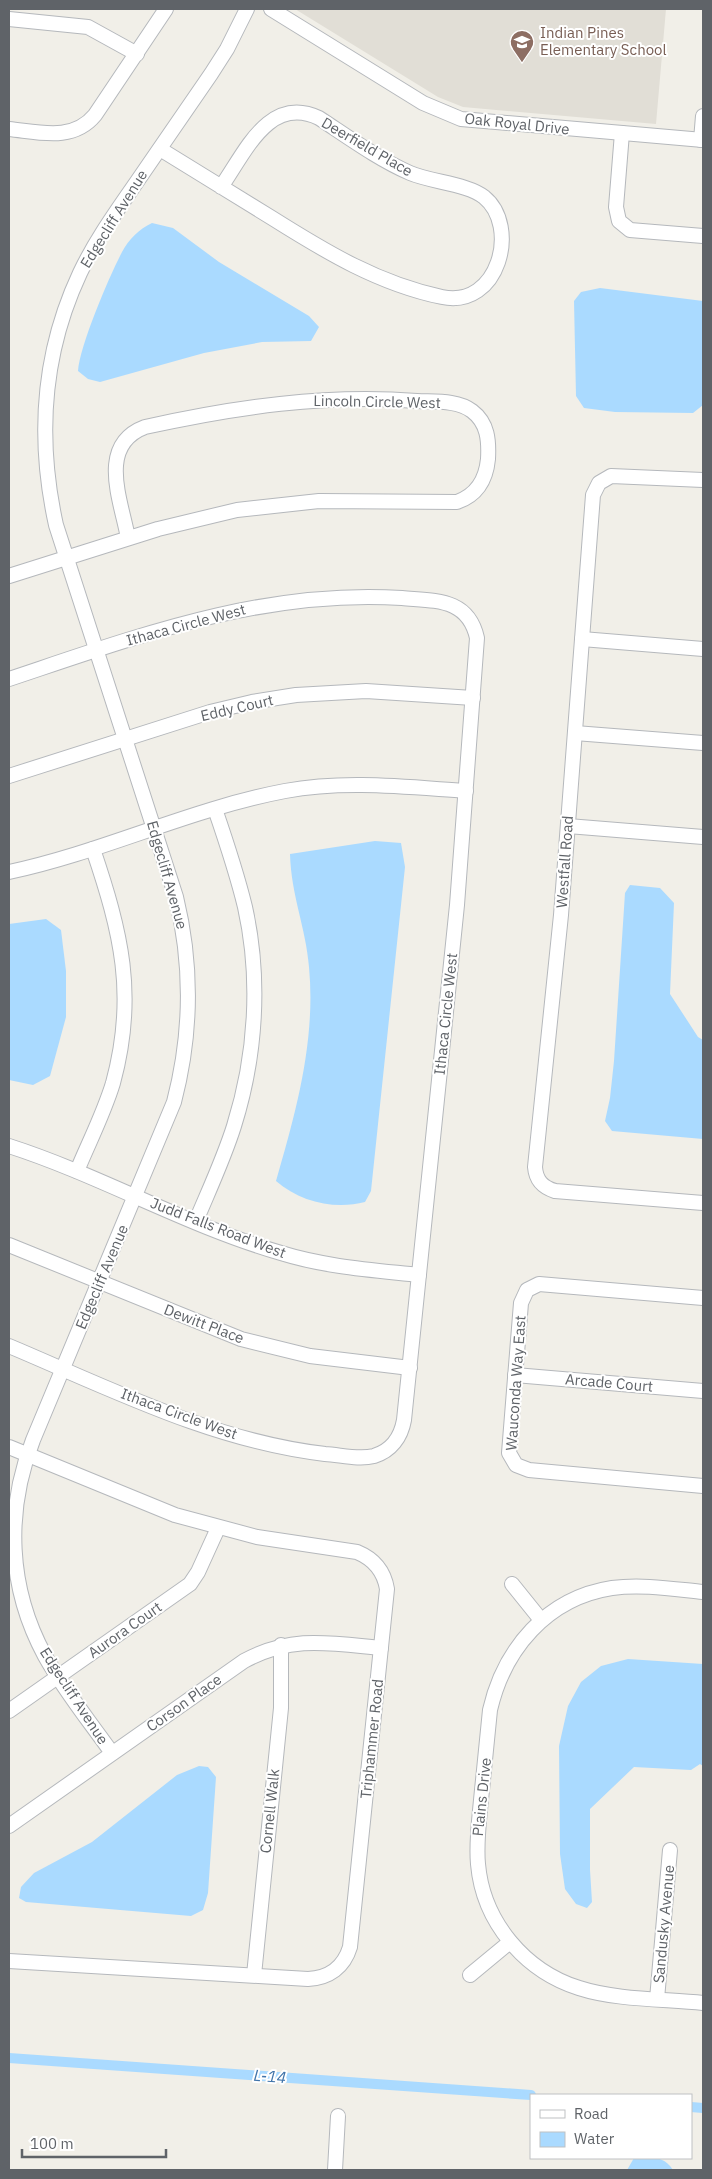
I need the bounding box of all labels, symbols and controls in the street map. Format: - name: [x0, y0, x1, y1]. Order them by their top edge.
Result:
- place label: Indian Pines Elementary School: [540, 23, 667, 59]
- school or university icon: Indian Pines Elementary School: [509, 29, 535, 63]
- street label: Oak Royal Drive: [464, 109, 571, 138]
- street label: Deerfield Place: [318, 113, 416, 180]
- street label: Edgecliff Avenue: [76, 166, 151, 271]
- street label: Lincoln Circle West: [313, 391, 441, 412]
- street label: Ithaca Circle West: [124, 599, 248, 650]
- street label: Eddy Court: [199, 690, 275, 725]
- street label: Westfall Road: [552, 815, 577, 909]
- street label: Edgecliff Avenue: [143, 818, 192, 931]
- street label: Ithaca Circle West: [430, 952, 461, 1076]
- street label: Judd Falls Road West: [148, 1193, 289, 1262]
- street label: Edgecliff Avenue: [71, 1222, 132, 1332]
- street label: Dewitt Place: [161, 1300, 247, 1348]
- street label: Wauconda Way East: [501, 1315, 530, 1451]
- street label: Arcade Court: [564, 1369, 654, 1396]
- street label: Ithaca Circle West: [118, 1384, 240, 1443]
- street label: Aurora Court: [84, 1597, 165, 1662]
- street label: Edgecliff Avenue: [36, 1644, 113, 1748]
- street label: Corson Place: [142, 1670, 225, 1736]
- street label: Triphammer Road: [356, 1678, 387, 1800]
- street label: Plains Drive: [468, 1757, 495, 1837]
- street label: Cornell Walk: [256, 1768, 283, 1854]
- street label: Sandusky Avenue: [649, 1864, 678, 1984]
- water label: L-14: [253, 2065, 287, 2087]
- legend: [530, 2094, 692, 2159]
- text: Road: [574, 2104, 609, 2123]
- scale bar: [22, 2126, 166, 2158]
- text: Water: [574, 2129, 615, 2148]
- text: 100 m: [30, 2134, 74, 2153]

